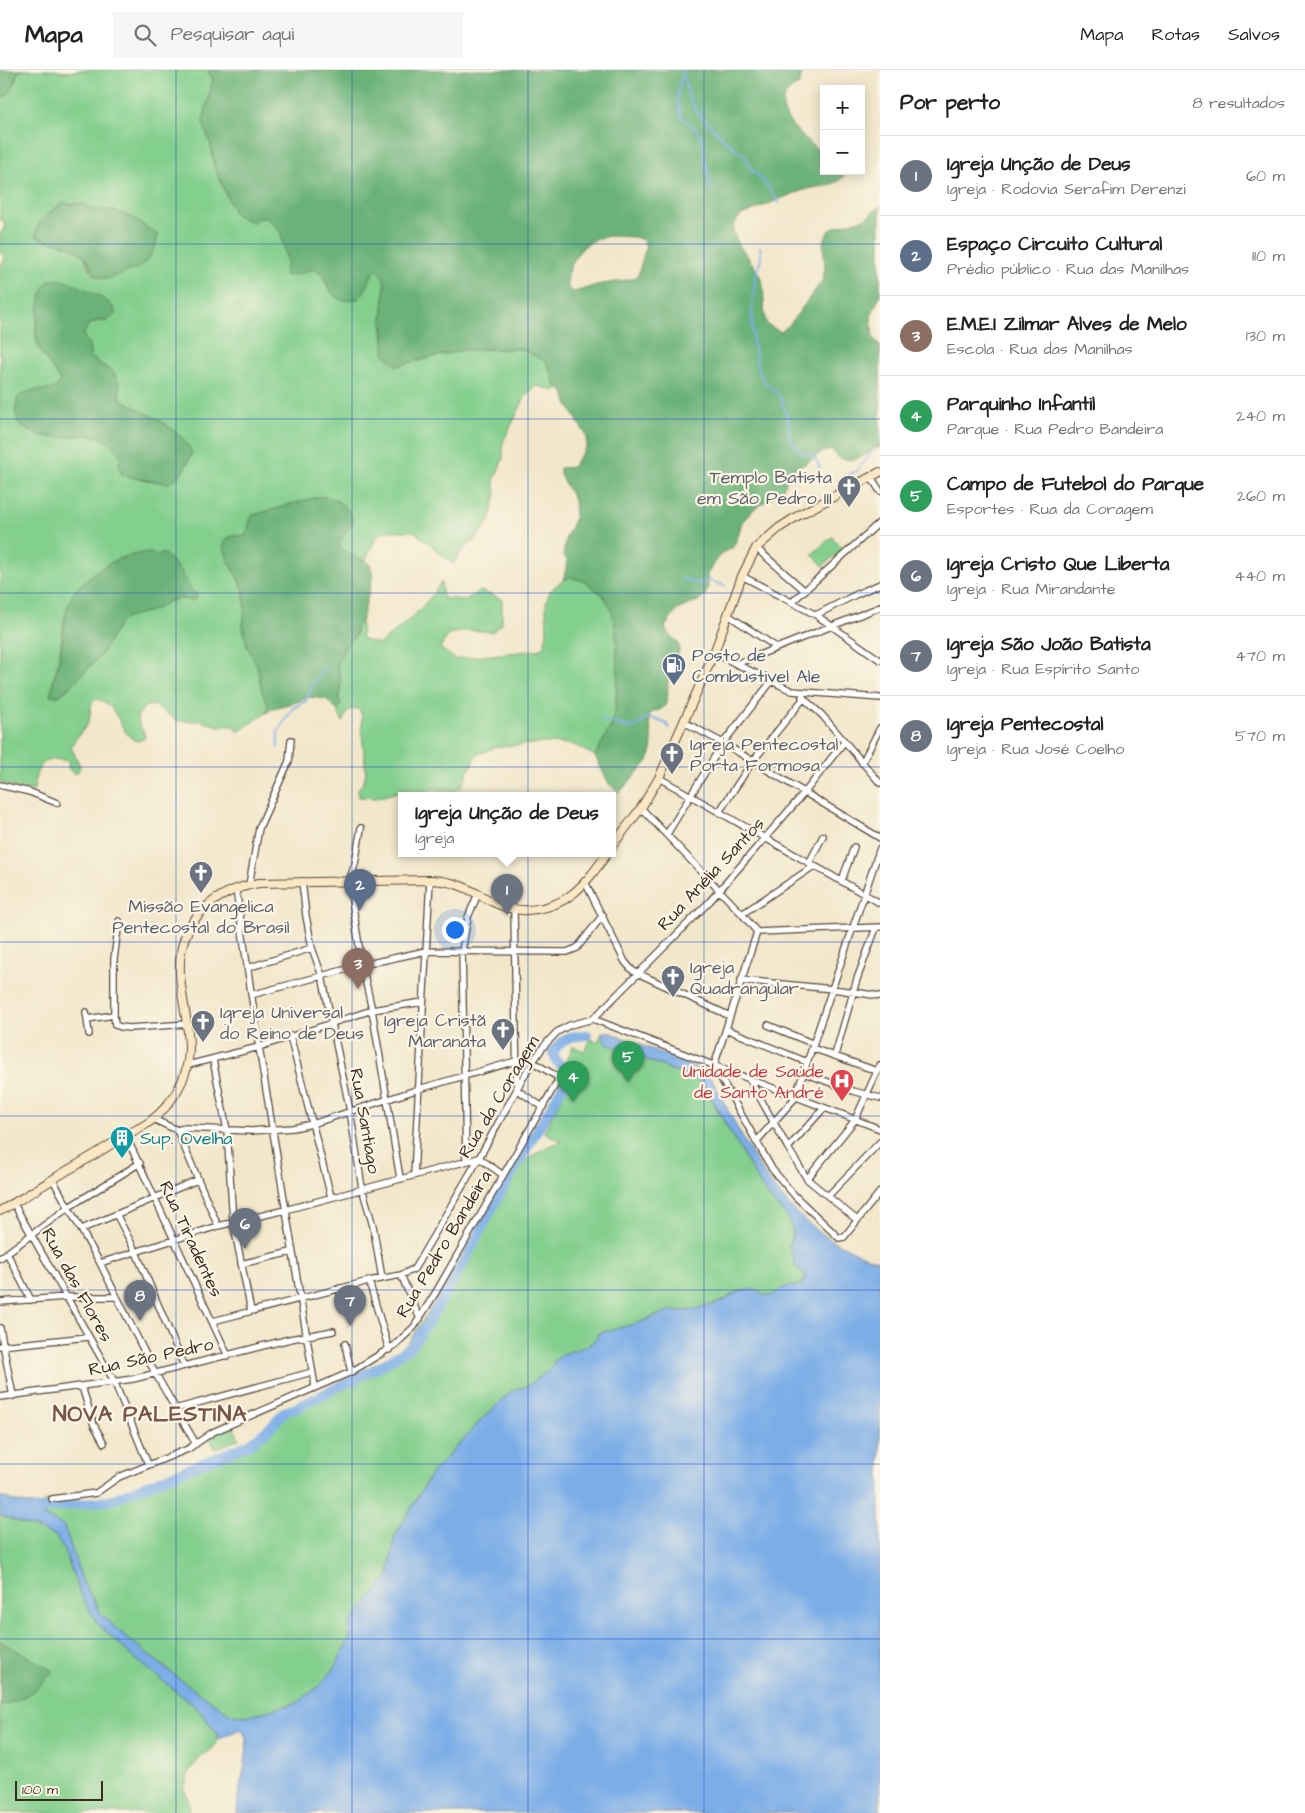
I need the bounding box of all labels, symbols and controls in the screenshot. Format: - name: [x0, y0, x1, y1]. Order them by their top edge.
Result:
- search box: [113, 12, 463, 57]
- text: Mapa: [25, 18, 83, 52]
- icon: search: [131, 21, 159, 49]
- text: Pesquisar aqui: [171, 21, 294, 48]
- text: Mapa: [1080, 22, 1124, 47]
- text: Rotas: [1152, 22, 1200, 47]
- text: Salvos: [1228, 22, 1280, 47]
- map controls: [820, 85, 865, 175]
- button: +: [820, 85, 865, 130]
- text: Por perto: [900, 88, 1000, 117]
- text: 8 resultados: [1192, 92, 1285, 114]
- button: −: [820, 130, 865, 175]
- text: Igreja Unção de Deus: [947, 151, 1131, 178]
- text: 1: [915, 165, 917, 187]
- text: 60 m: [1246, 165, 1285, 187]
- text: Igreja · Rodovia Serafim Derenzi: [947, 178, 1186, 200]
- text: Espaço Circuito Cultural: [947, 231, 1162, 258]
- text: 2: [911, 245, 921, 267]
- text: 110 m: [1252, 245, 1285, 267]
- text: Prédio público · Rua das Manilhas: [947, 258, 1189, 280]
- text: E.M.E.I Zilmar Alves de Melo: [947, 311, 1187, 338]
- text: 3: [912, 325, 920, 347]
- text: 130 m: [1246, 325, 1285, 347]
- text: Escola · Rua das Manilhas: [947, 338, 1133, 360]
- text: Parquinho Infantil: [947, 391, 1095, 418]
- text: 4: [911, 405, 921, 427]
- text: 240 m: [1236, 405, 1285, 427]
- text: Parque · Rua Pedro Bandeira: [947, 418, 1163, 440]
- place label: Templo Batista em São Pedro III: [697, 465, 832, 511]
- text: Campo de Futebol do Parque: [947, 471, 1204, 498]
- church icon: Templo Batista em São Pedro III: [836, 474, 862, 508]
- text: 5: [910, 485, 922, 507]
- text: 260 m: [1237, 485, 1285, 507]
- text: Esportes · Rua da Coragem: [947, 498, 1153, 520]
- text: Igreja Cristo Que Liberta: [947, 551, 1169, 578]
- text: 6: [911, 565, 921, 587]
- text: 440 m: [1234, 565, 1285, 587]
- text: Igreja · Rua Mirandante: [947, 578, 1115, 600]
- text: Igreja São João Batista: [947, 631, 1151, 658]
- place label: Posto de Combustivel Ale: [692, 643, 821, 689]
- text: 7: [911, 645, 921, 667]
- text: 470 m: [1235, 645, 1285, 667]
- fuel station icon: Posto de Combustivel Ale: [661, 652, 687, 686]
- text: Igreja · Rua Espírito Santo: [947, 658, 1139, 680]
- text: Igreja Pentecostal: [947, 711, 1104, 738]
- text: 8: [911, 725, 921, 747]
- text: 570 m: [1235, 725, 1285, 747]
- place label: Igreja Pentecostal Porta Formosa: [690, 732, 838, 778]
- text: Igreja · Rua José Coelho: [947, 738, 1124, 760]
- church icon: Igreja Pentecostal Porta Formosa: [659, 741, 685, 775]
- popup: [398, 792, 616, 857]
- text: Igreja Unção de Deus: [415, 800, 599, 827]
- street label: Rua Anélia Santos: [652, 812, 770, 936]
- text: Igreja: [415, 827, 454, 849]
- church icon: Missão Evangelica Pentecostal do Brasil: [188, 860, 214, 894]
- pin: 2: [344, 869, 376, 910]
- pin: 1: [491, 874, 523, 915]
- place label: Missão Evangelica Pentecostal do Brasil: [112, 894, 290, 940]
- your location: [442, 917, 468, 943]
- pin: 3: [342, 948, 374, 989]
- place label: Igreja Quadrangular: [690, 955, 799, 1002]
- church icon: Igreja Quadrangular: [660, 964, 686, 998]
- place label: Igreja Universal do Reino de Deus: [220, 1000, 364, 1046]
- place label: Igreja Cristã Maranata: [384, 1008, 486, 1054]
- church icon: Igreja Universal do Reino de Deus: [190, 1009, 216, 1043]
- church icon: Igreja Cristã Maranata: [490, 1017, 516, 1051]
- street label: Rua da Coragem: [453, 1031, 546, 1163]
- pin: 5: [612, 1041, 644, 1082]
- place label: Unidade de Saúde de Santo André: [683, 1059, 824, 1105]
- pin: 4: [557, 1061, 589, 1102]
- street label: Rua Santiago: [342, 1066, 387, 1176]
- hospital icon: Unidade de Saúde de Santo André: [829, 1068, 855, 1102]
- building icon: Sup. Ovelha: [109, 1125, 135, 1159]
- place label: Sup. Ovelha: [140, 1126, 233, 1151]
- street label: Rua Pedro Bandeira: [390, 1166, 498, 1322]
- street label: Rua Tiradentes: [153, 1177, 229, 1301]
- pin: 6: [229, 1208, 261, 1249]
- street label: Rua das Flores: [35, 1223, 119, 1347]
- pin: 8: [124, 1280, 156, 1321]
- pin: 7: [334, 1285, 366, 1326]
- street label: Rua São Pedro: [86, 1332, 216, 1382]
- district label: NOVA PALESTINA: [53, 1399, 247, 1430]
- scale bar: [15, 1778, 102, 1801]
- text: 100 m: [22, 1780, 58, 1800]

